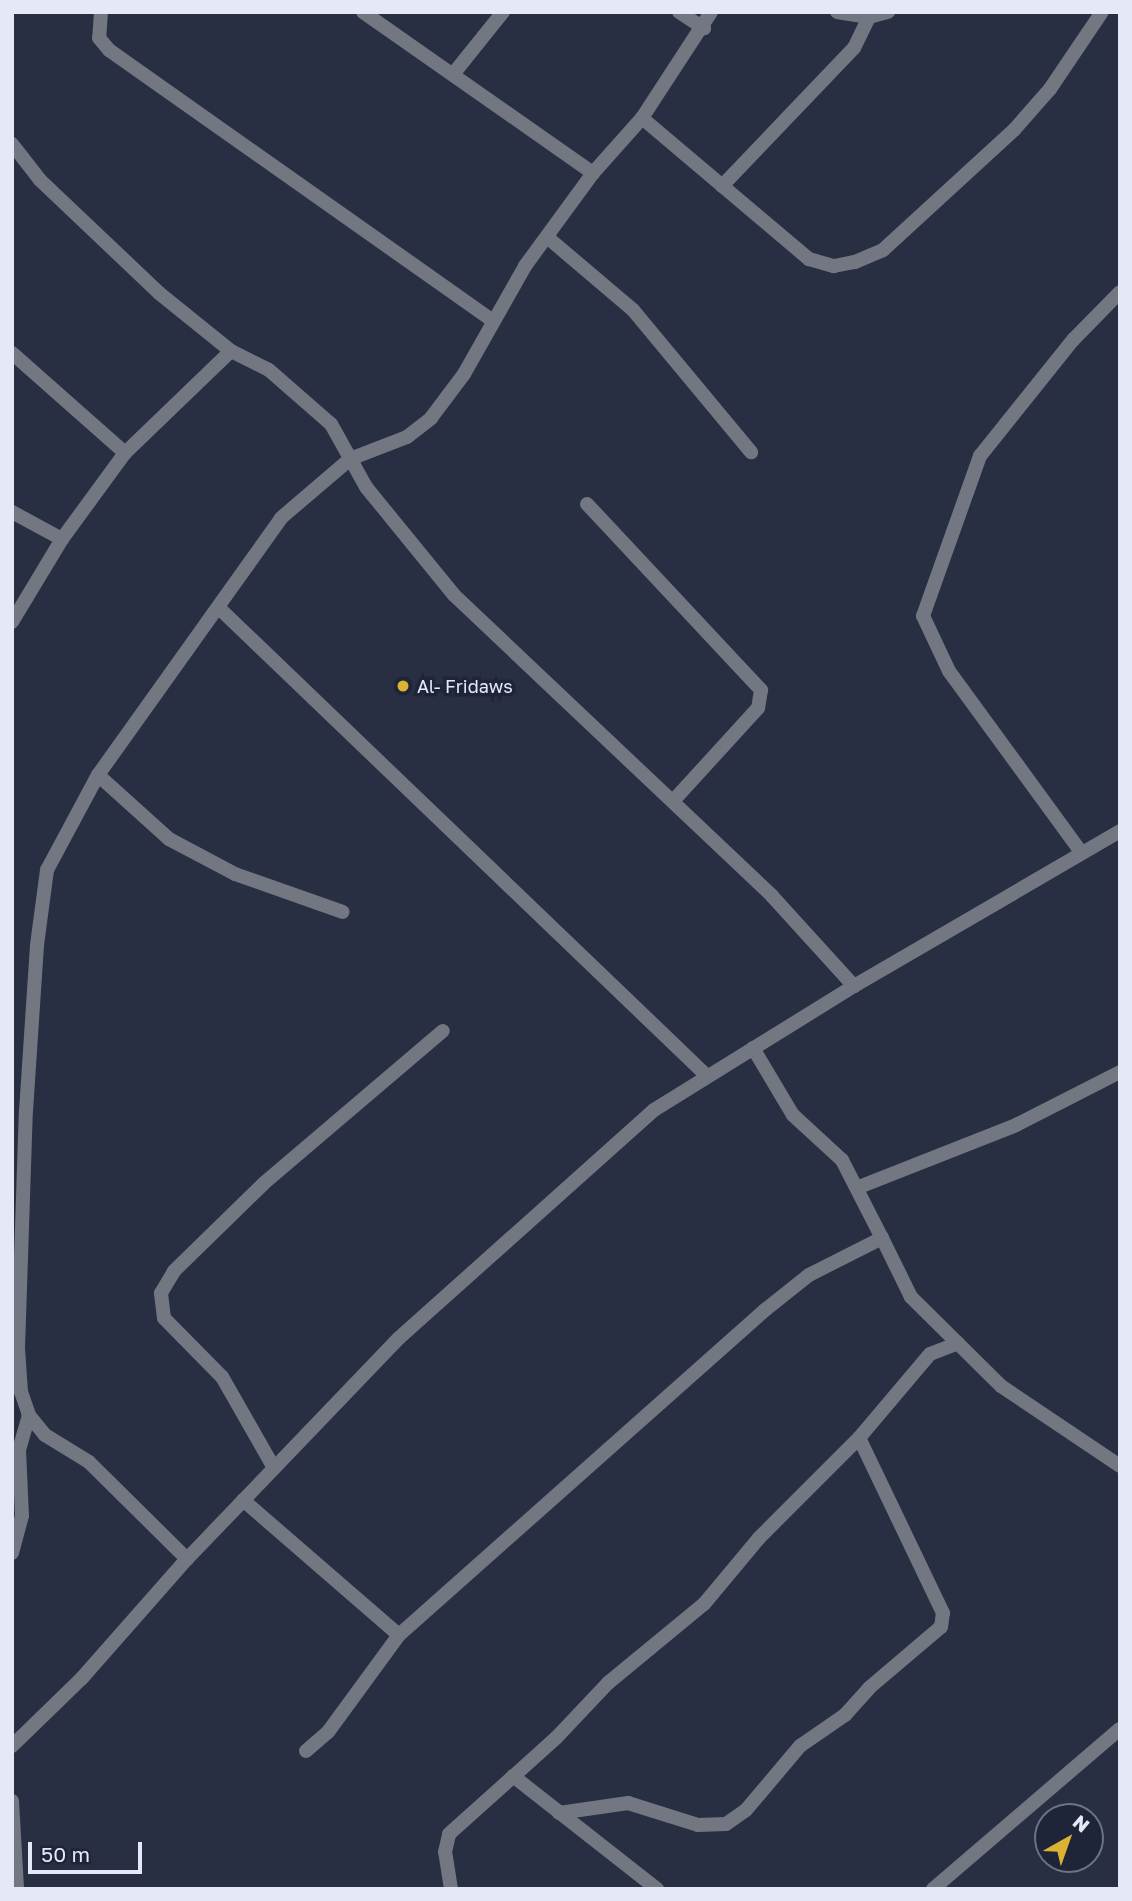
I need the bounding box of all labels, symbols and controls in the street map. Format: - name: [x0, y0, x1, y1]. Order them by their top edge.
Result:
- place label: Al- Fridaws: [417, 675, 513, 697]
- marker: Al- Fridaws: [395, 678, 411, 694]
- north arrow: [1034, 1803, 1104, 1873]
- text: N: [1069, 1810, 1094, 1837]
- scale bar: [32, 1828, 145, 1872]
- text: 50 m: [41, 1841, 90, 1867]

